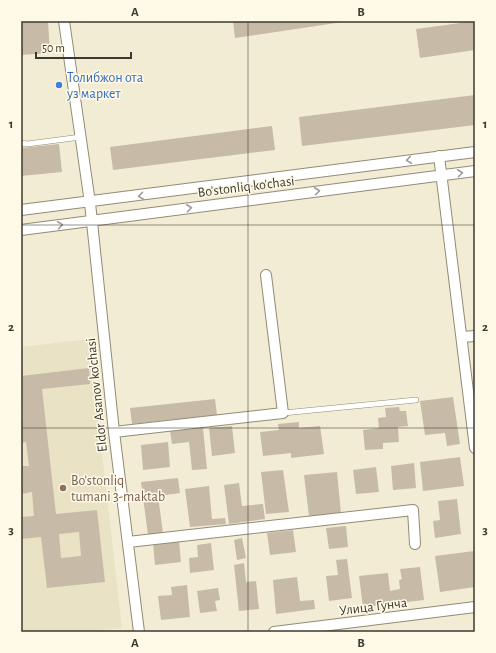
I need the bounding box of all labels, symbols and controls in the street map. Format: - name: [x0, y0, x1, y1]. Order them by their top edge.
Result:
- text: A: [131, 6, 139, 19]
- text: B: [357, 6, 365, 19]
- scale bar: [36, 34, 131, 60]
- text: 50 m: [42, 42, 65, 54]
- place label: Толибжон ота уз маркет: [66, 71, 144, 101]
- marker: Толибжон ота уз маркет: [54, 80, 64, 90]
- text: 1: [9, 118, 13, 131]
- text: 1: [483, 118, 487, 131]
- one-way arrow: [405, 155, 412, 164]
- one-way arrow: [457, 169, 463, 178]
- street label: Bo'stonliq ko'chasi: [197, 174, 295, 200]
- one-way arrow: [314, 187, 321, 196]
- one-way arrow: [138, 191, 144, 200]
- one-way arrow: [185, 204, 192, 213]
- one-way arrow: [57, 221, 63, 230]
- text: 2: [8, 321, 14, 334]
- text: 2: [482, 321, 488, 334]
- street label: Eldor Asanov ko'chasi: [84, 337, 110, 453]
- place label: Bo’stonliq tumani 3-maktab: [71, 474, 165, 504]
- marker: Bo’stonliq tumani 3-maktab: [58, 483, 68, 493]
- text: 3: [8, 524, 14, 537]
- text: 3: [482, 524, 488, 537]
- street label: Улица Гунча: [338, 596, 408, 618]
- text: A: [131, 637, 139, 650]
- text: B: [357, 637, 365, 650]

